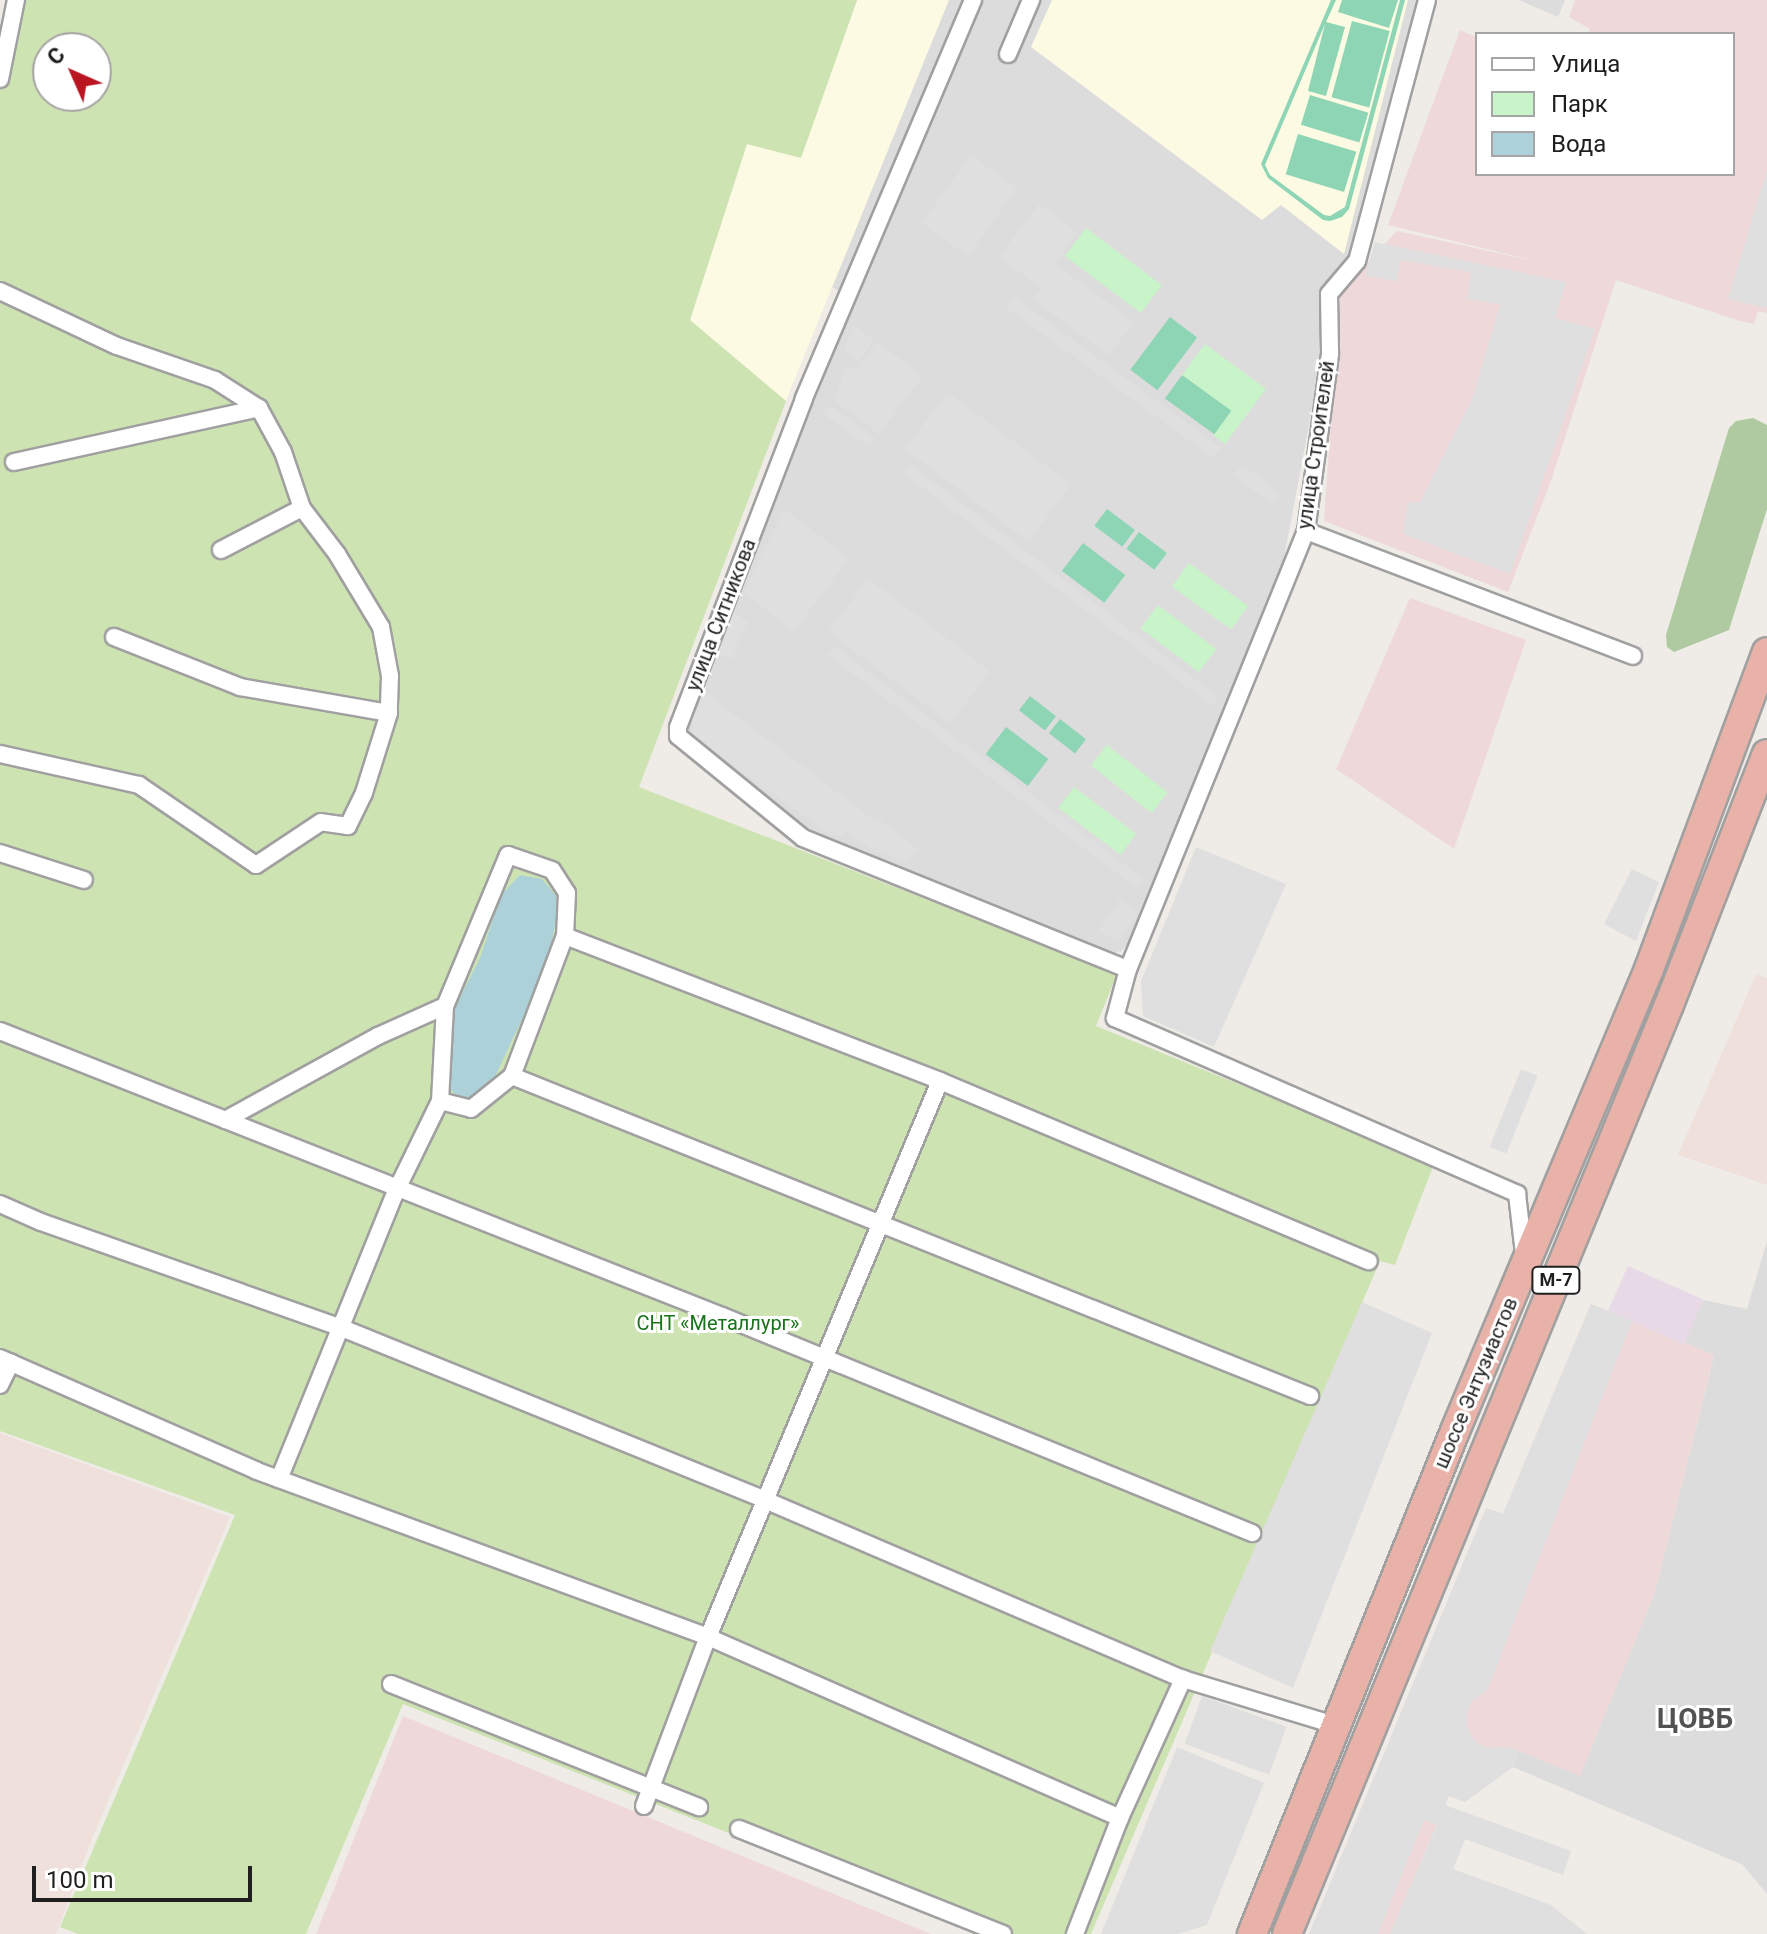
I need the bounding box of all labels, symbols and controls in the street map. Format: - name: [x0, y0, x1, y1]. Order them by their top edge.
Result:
- north arrow: [32, 32, 112, 112]
- legend: [1475, 32, 1735, 176]
- text: С: [42, 42, 70, 70]
- text: Улица: [1551, 50, 1620, 78]
- text: Парк: [1551, 90, 1608, 118]
- text: Вода: [1551, 130, 1606, 158]
- street label: улица Строителей: [1292, 359, 1340, 531]
- street label: улица Ситникова: [681, 535, 761, 695]
- road number: М-7: [1530, 1266, 1582, 1294]
- street label: шоссе Энтузиастов: [1429, 1294, 1523, 1472]
- park label: СНТ «Металлург»: [636, 1311, 800, 1335]
- district label: ЦОВБ: [1657, 1702, 1733, 1736]
- scale bar: [36, 1850, 256, 1900]
- text: 100 m: [46, 1866, 113, 1894]

